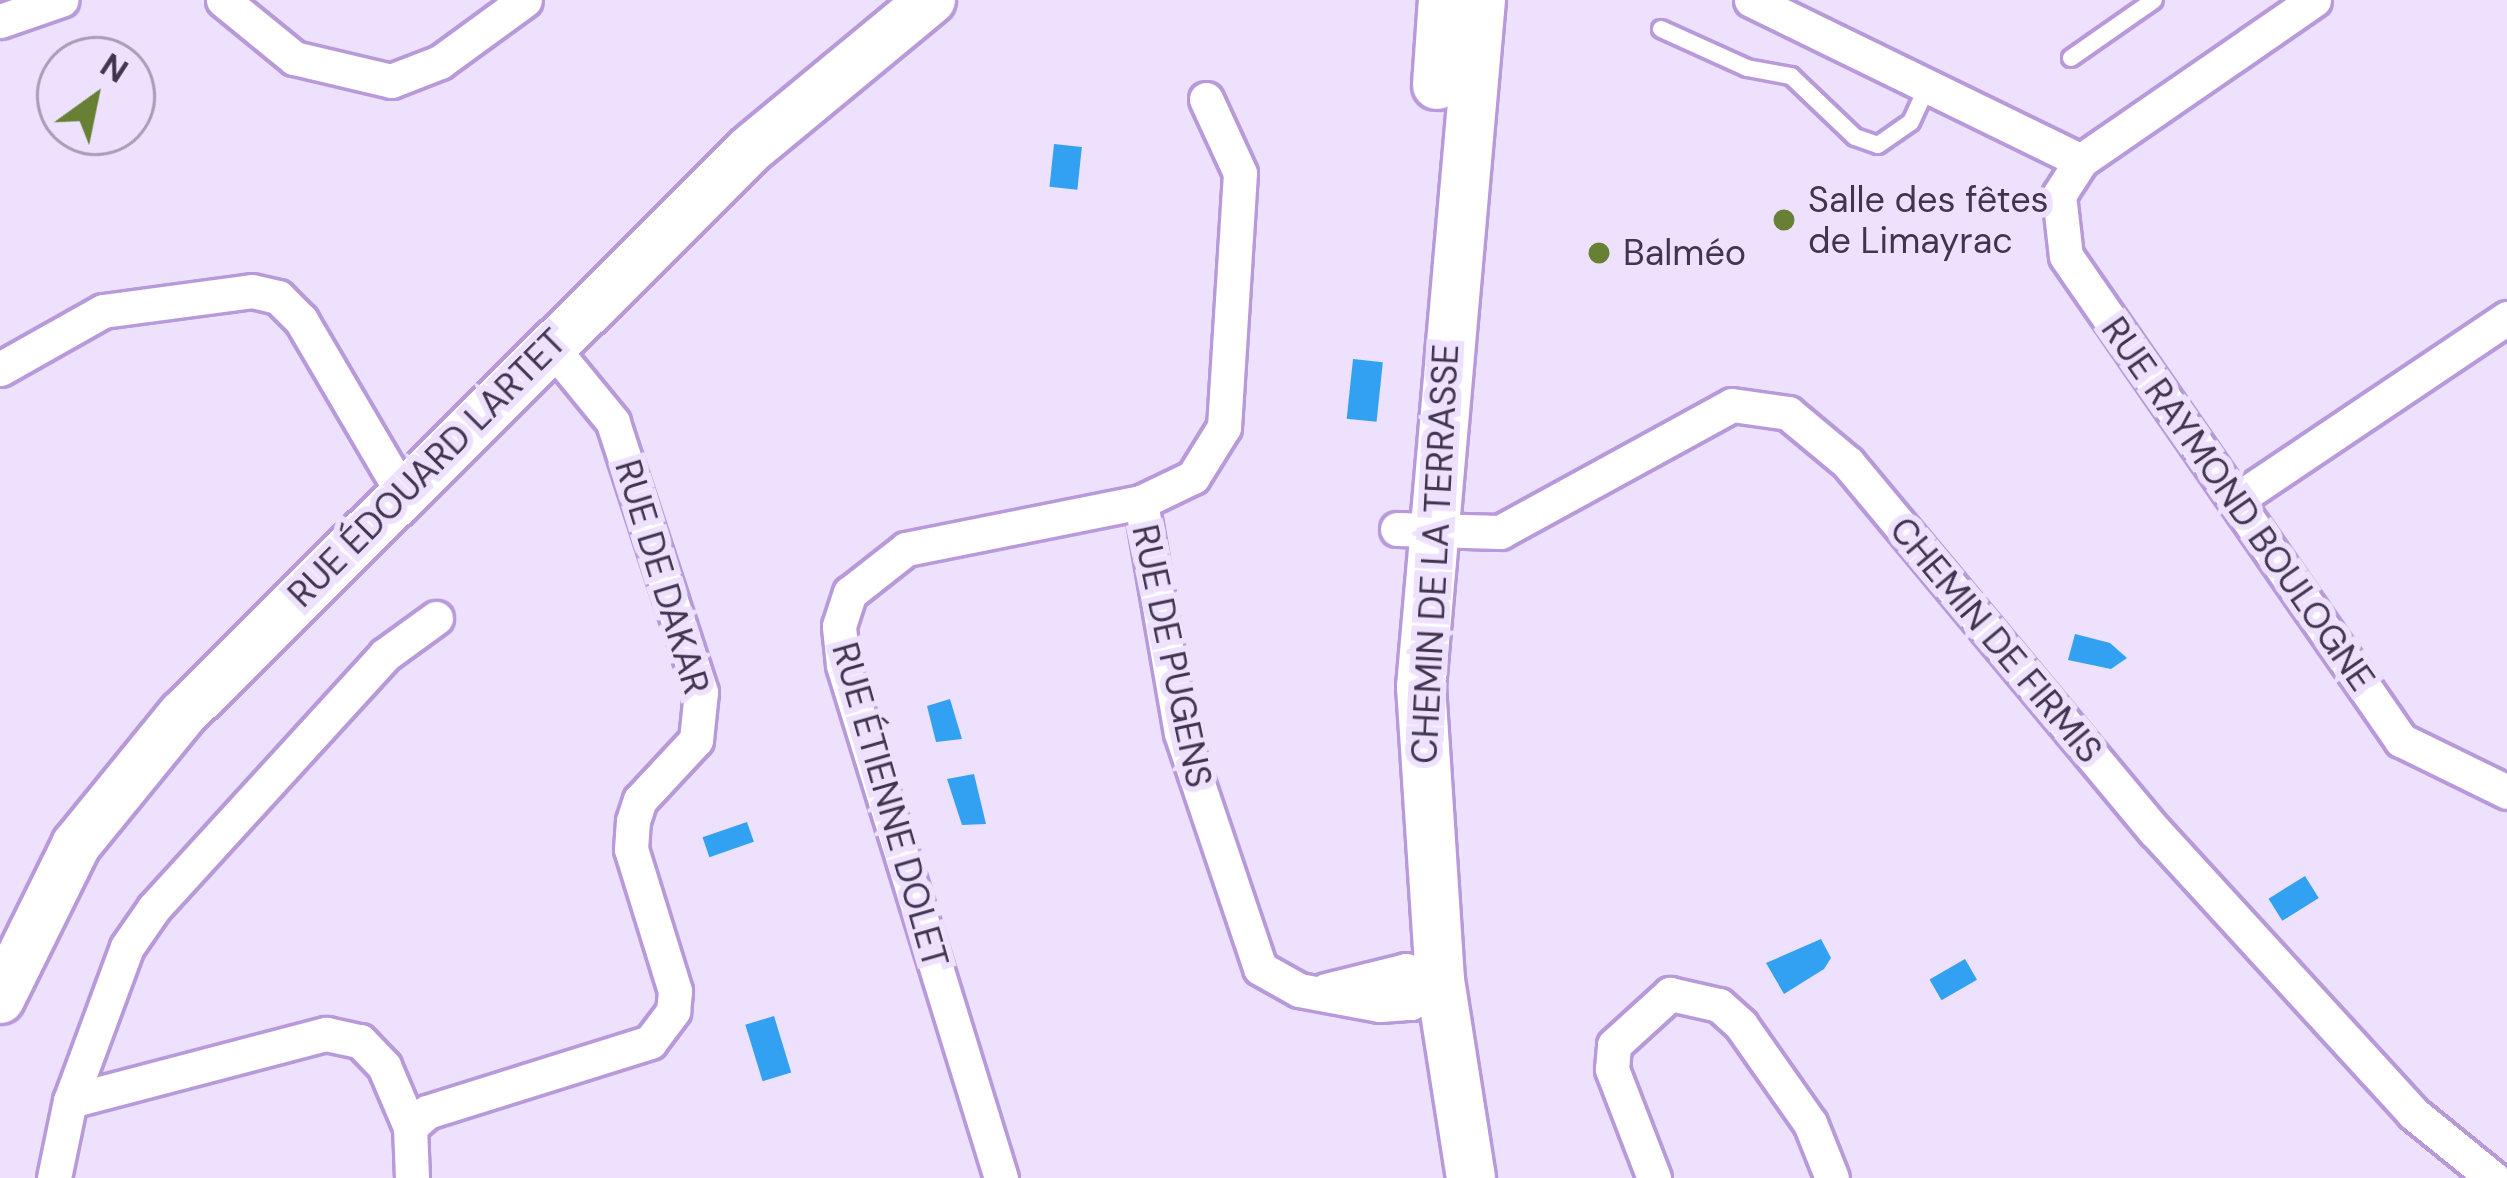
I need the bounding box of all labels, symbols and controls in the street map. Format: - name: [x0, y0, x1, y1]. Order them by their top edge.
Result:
- north arrow: [36, 36, 156, 156]
- text: N: [92, 43, 136, 92]
- place label: Salle des fêtes de Limayrac: [1808, 177, 2049, 262]
- marker: Salle des fêtes de Limayrac: [1771, 207, 1797, 233]
- place label: Balméo: [1623, 231, 1746, 275]
- marker: Balméo: [1586, 240, 1612, 266]
- street label: RUE RAYMOND BOULOGNE: [2092, 309, 2384, 699]
- street label: RUE ÉDOUARD LARTET: [279, 320, 575, 616]
- street label: CHEMIN DE LA TERRASSE: [1402, 343, 1468, 765]
- street label: RUE DE DAKAR: [606, 455, 718, 699]
- street label: CHEMIN DE FIRMIS: [1881, 508, 2111, 772]
- street label: RUE DE PUGENS: [1123, 521, 1221, 791]
- street label: RUE ÉTIENNE DOLET: [823, 638, 957, 972]

